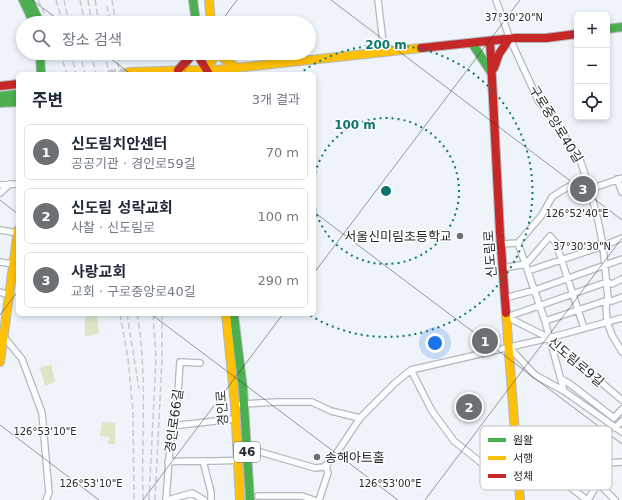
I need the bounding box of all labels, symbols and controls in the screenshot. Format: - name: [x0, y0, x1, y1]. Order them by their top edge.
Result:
- text: 37°30'20"N: [485, 12, 543, 23]
- map controls: [574, 12, 610, 120]
- button: +: [574, 12, 610, 48]
- search box: [16, 16, 316, 60]
- icon: search: [30, 27, 52, 49]
- text: 장소 검색: [62, 31, 122, 49]
- text: 200 m: [365, 38, 407, 52]
- button: −: [574, 48, 610, 84]
- street label: 구로중앙로40길: [526, 83, 586, 165]
- button: locate: [574, 84, 610, 120]
- text: 주변: [32, 90, 63, 110]
- text: 3개 결과: [252, 92, 300, 107]
- text: 100 m: [334, 118, 376, 132]
- text: 신도림치안센터: [71, 135, 168, 153]
- text: 1: [41, 145, 51, 160]
- text: 70 m: [266, 145, 299, 160]
- text: 공공기관 · 경인로59길: [71, 156, 196, 171]
- pin: 3: [570, 174, 596, 204]
- centre of rings: [379, 184, 393, 198]
- text: 신도림 성락교회: [71, 199, 173, 217]
- text: 126°52'40"E: [545, 208, 609, 219]
- text: 2: [41, 209, 51, 224]
- text: 100 m: [257, 209, 299, 224]
- text: 사찰 · 신도림로: [71, 220, 155, 235]
- place label: 서울신미림초등학교: [344, 229, 452, 244]
- street label: 신도림로: [481, 230, 499, 278]
- marker: 서울신미림초등학교: [455, 231, 465, 241]
- text: 37°30'30"N: [553, 241, 611, 252]
- text: 사랑교회: [71, 263, 126, 281]
- text: 3: [41, 273, 51, 288]
- text: 290 m: [257, 273, 299, 288]
- text: 교회 · 구로중앙로40길: [71, 284, 196, 299]
- pin: 1: [472, 326, 498, 356]
- your location: [425, 333, 445, 353]
- street label: 신도림로9길: [545, 334, 607, 390]
- street label: 경인로66길: [162, 388, 186, 454]
- street label: 경인로: [213, 390, 231, 426]
- pin: 2: [456, 392, 482, 422]
- text: 126°53'10"E: [13, 426, 77, 437]
- legend: [480, 426, 612, 490]
- text: 원활: [513, 434, 533, 447]
- road number: 46: [234, 442, 260, 462]
- place label: 송해아트홀: [325, 450, 385, 465]
- marker: 송해아트홀: [312, 452, 322, 462]
- text: 서행: [513, 452, 533, 465]
- text: 정체: [513, 470, 533, 483]
- text: 126°53'10"E: [59, 478, 123, 489]
- text: 126°53'00"E: [358, 478, 422, 489]

